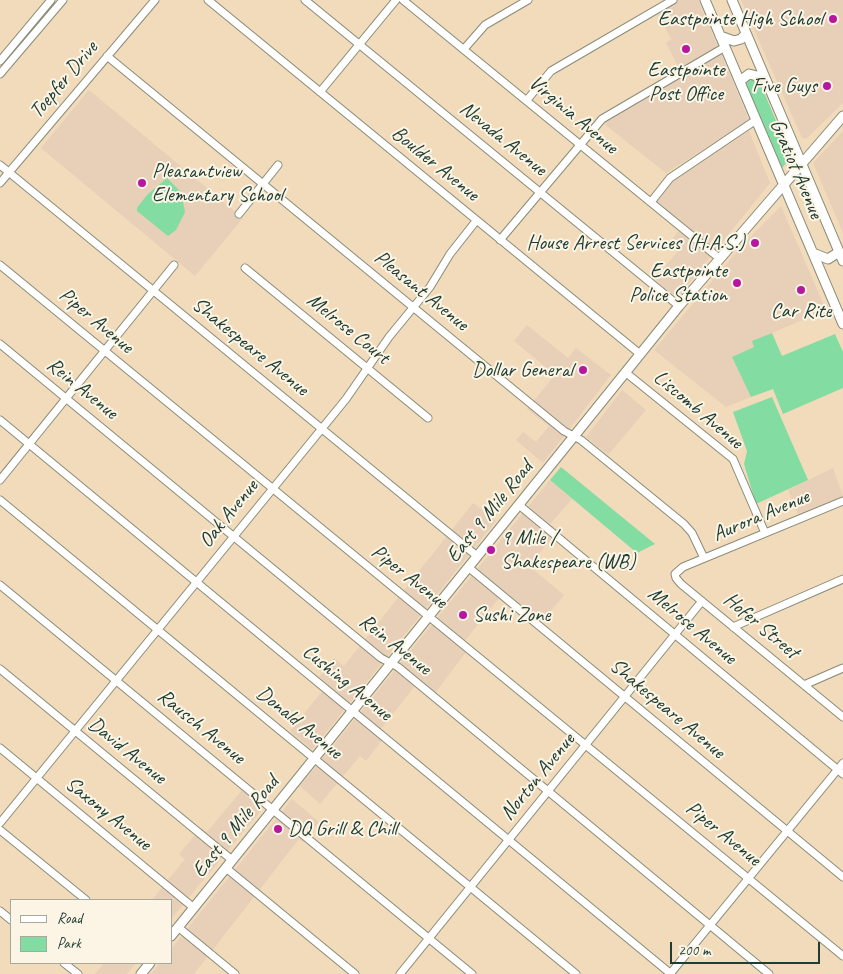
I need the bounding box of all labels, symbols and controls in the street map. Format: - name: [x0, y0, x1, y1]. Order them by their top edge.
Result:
- place label: Eastpointe High School: [658, 6, 823, 32]
- marker: Eastpointe High School: [827, 13, 839, 25]
- street label: Toepfer Drive: [24, 36, 104, 124]
- marker: Eastpointe Post Office: [680, 43, 692, 55]
- place label: Eastpointe Post Office: [648, 57, 724, 107]
- street label: Virginia Avenue: [523, 70, 623, 160]
- place label: Five Guys: [752, 73, 817, 99]
- marker: Five Guys: [821, 80, 833, 92]
- street label: Nevada Avenue: [454, 96, 552, 182]
- street label: Gratiot Avenue: [764, 116, 828, 222]
- street label: Boulder Avenue: [386, 121, 484, 207]
- place label: Pleasantview Elementary School: [152, 158, 283, 208]
- marker: Pleasantview Elementary School: [136, 177, 148, 189]
- place label: House Arrest Services (H.A.S.): [527, 230, 745, 256]
- marker: House Arrest Services (H.A.S.): [749, 237, 761, 249]
- street label: Pleasant Avenue: [369, 245, 473, 337]
- place label: Eastpointe Police Station: [629, 258, 727, 308]
- marker: Eastpointe Police Station: [731, 277, 743, 289]
- street label: Piper Avenue: [54, 283, 138, 359]
- marker: Car Rite: [795, 284, 807, 296]
- street label: Melrose Court: [301, 288, 395, 370]
- street label: Shakespeare Avenue: [187, 292, 313, 402]
- place label: Car Rite: [771, 298, 831, 324]
- street label: Rein Avenue: [41, 353, 123, 425]
- place label: Dollar General: [472, 357, 573, 383]
- marker: Dollar General: [577, 364, 589, 376]
- street label: Liscomb Avenue: [648, 365, 748, 455]
- street label: East 9 Mile Road: [441, 456, 539, 568]
- street label: Oak Avenue: [194, 475, 264, 553]
- street label: Aurora Avenue: [709, 484, 813, 548]
- place label: 9 Mile / Shakespeare (WB): [501, 525, 635, 575]
- street label: Piper Avenue: [366, 540, 452, 614]
- marker: 9 Mile / Shakespeare (WB): [485, 544, 497, 556]
- street label: Melrose Avenue: [643, 582, 741, 670]
- street label: Hofer Street: [718, 587, 804, 665]
- place label: Sushi Zone: [473, 602, 550, 628]
- street label: Rein Avenue: [354, 609, 436, 681]
- marker: Sushi Zone: [457, 609, 469, 621]
- street label: Cushing Avenue: [297, 639, 397, 727]
- street label: Shakespeare Avenue: [604, 653, 730, 765]
- street label: Donald Avenue: [251, 681, 347, 765]
- street label: Rausch Avenue: [152, 684, 250, 770]
- street label: David Avenue: [83, 712, 171, 790]
- street label: Norton Avenue: [495, 728, 581, 826]
- street label: East 9 Mile Road: [187, 771, 285, 883]
- street label: Saxony Avenue: [60, 772, 156, 856]
- street label: Piper Avenue: [680, 796, 766, 872]
- place label: DQ Grill & Chill: [288, 816, 397, 842]
- marker: DQ Grill & Chill: [272, 823, 284, 835]
- legend: [10, 899, 172, 964]
- text: Road: [57, 909, 82, 928]
- scale bar: [673, 932, 823, 964]
- text: Park: [57, 934, 81, 953]
- text: 200 m: [678, 941, 710, 960]

